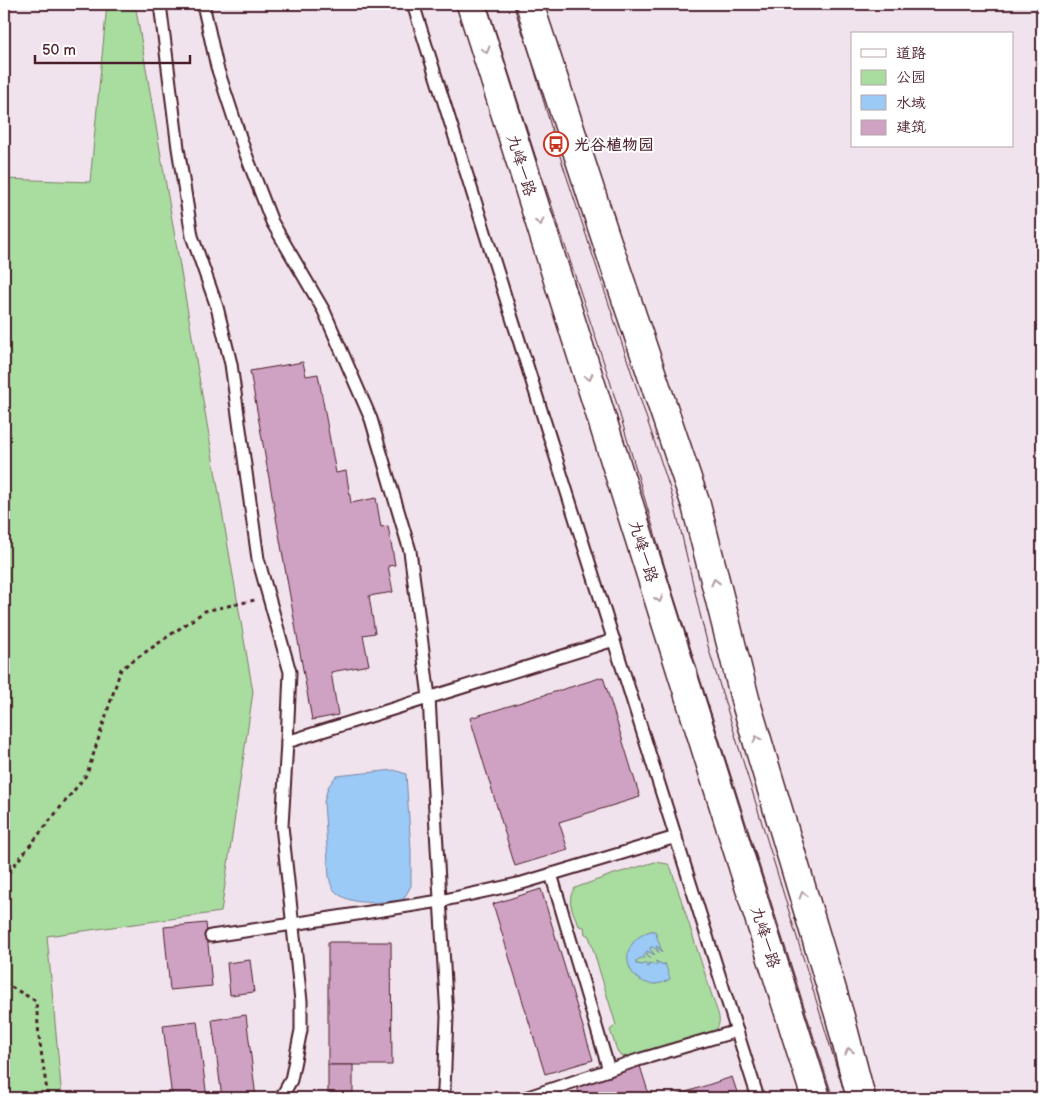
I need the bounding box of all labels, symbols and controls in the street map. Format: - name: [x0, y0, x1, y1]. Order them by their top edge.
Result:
- scale bar: [35, 32, 190, 64]
- legend: [851, 32, 1014, 148]
- text: 50 m: [42, 41, 76, 60]
- text: 道路: [896, 44, 926, 63]
- one-way arrow: [480, 46, 490, 54]
- text: 公园: [896, 68, 926, 87]
- text: 水域: [896, 94, 926, 113]
- text: 建筑: [896, 118, 926, 137]
- bus stop icon: 光谷植物园: [543, 131, 569, 157]
- street label: 九峰一路: [502, 132, 539, 199]
- place label: 光谷植物园: [574, 136, 654, 155]
- one-way arrow: [535, 217, 545, 226]
- one-way arrow: [583, 372, 593, 381]
- street label: 九峰一路: [624, 518, 661, 585]
- one-way arrow: [710, 578, 721, 587]
- one-way arrow: [653, 594, 663, 602]
- one-way arrow: [752, 736, 762, 744]
- one-way arrow: [799, 891, 809, 900]
- street label: 九峰一路: [746, 904, 783, 971]
- one-way arrow: [844, 1047, 854, 1056]

